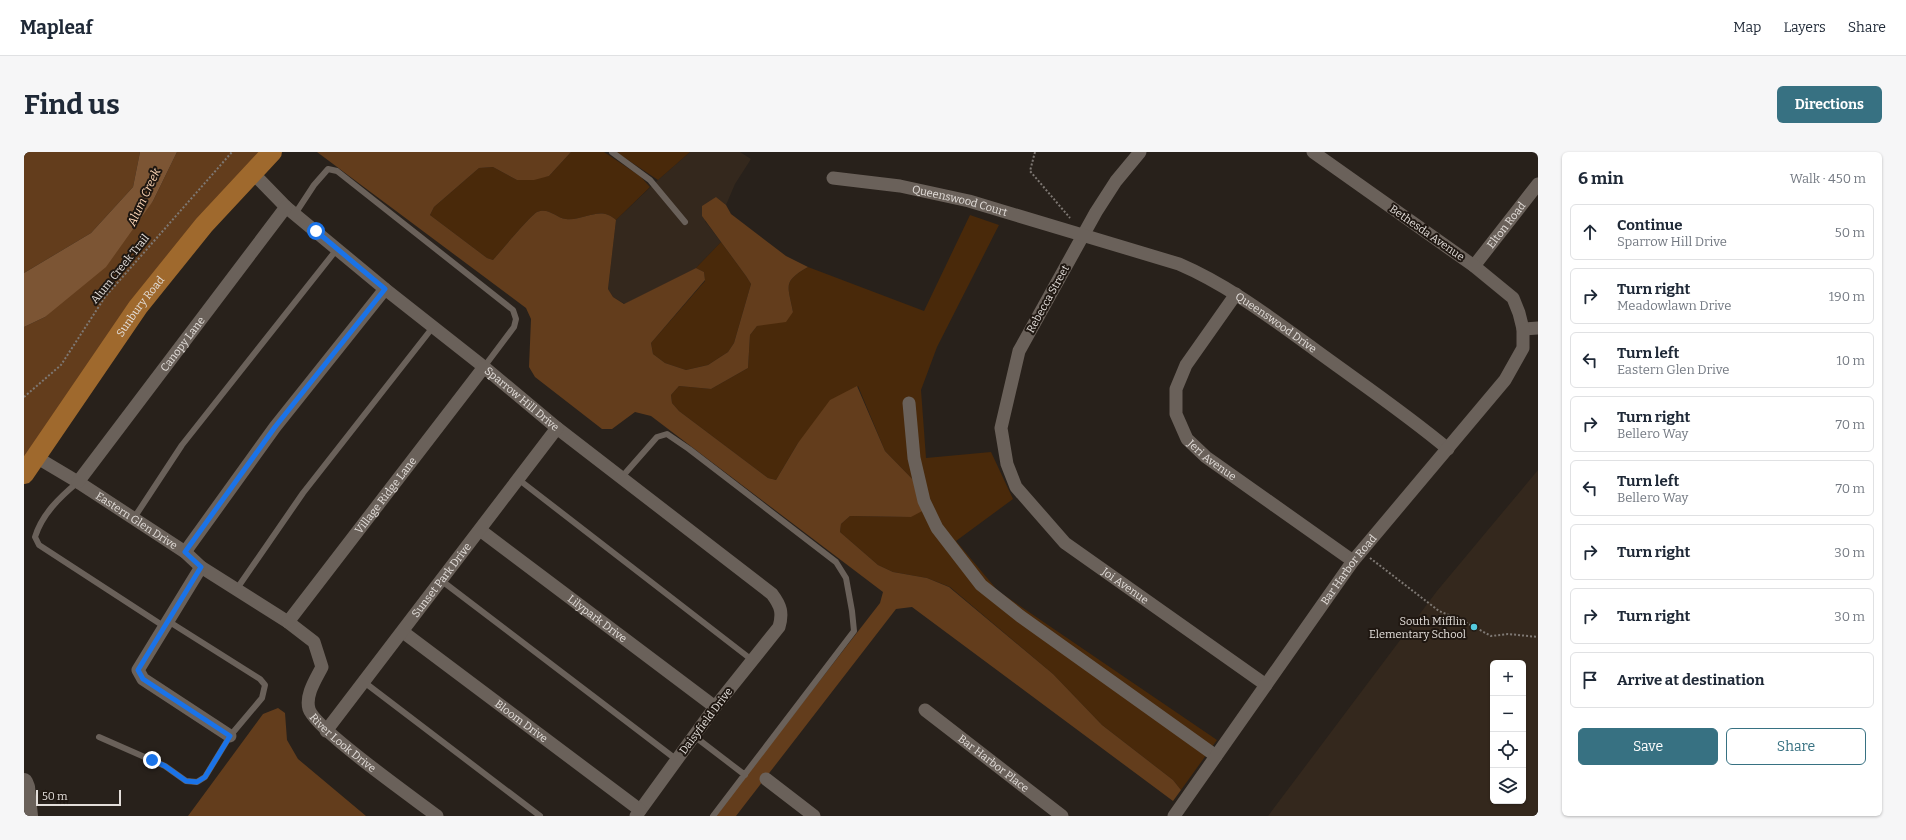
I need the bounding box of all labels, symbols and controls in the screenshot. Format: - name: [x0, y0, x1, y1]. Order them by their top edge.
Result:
- text: Mapleaf: [20, 16, 93, 39]
- text: Map: [1733, 19, 1761, 36]
- text: Layers: [1783, 19, 1826, 36]
- text: Share: [1848, 19, 1886, 36]
- button: Directions: [1777, 86, 1882, 123]
- text: Find us: [24, 88, 120, 121]
- water label: Alum Creek: [124, 166, 164, 229]
- text: 6 min: [1578, 168, 1624, 189]
- text: Walk · 450 m: [1790, 171, 1866, 186]
- street label: Queenswood Court: [911, 182, 1009, 219]
- street label: Elton Road: [1484, 199, 1528, 251]
- street label: Bethesda Avenue: [1387, 202, 1467, 264]
- text: Continue: [1617, 216, 1683, 234]
- icon: ahead: [1579, 221, 1601, 243]
- route start: [307, 222, 325, 240]
- text: 50 m: [1835, 225, 1865, 240]
- street label: Alum Creek Trail: [88, 232, 152, 306]
- text: Sparrow Hill Drive: [1617, 234, 1727, 249]
- street label: Rebecca Street: [1024, 263, 1072, 335]
- street label: Sunbury Road: [113, 273, 167, 339]
- text: Turn right: [1617, 280, 1690, 298]
- icon: right: [1579, 285, 1601, 307]
- street label: Queenswood Drive: [1233, 289, 1319, 355]
- text: 190 m: [1829, 289, 1865, 304]
- text: Meadowlawn Drive: [1617, 298, 1731, 313]
- street label: Canopy Lane: [157, 314, 207, 374]
- text: Turn left: [1617, 344, 1679, 362]
- icon: left: [1579, 349, 1601, 371]
- text: 10 m: [1836, 353, 1865, 368]
- text: Eastern Glen Drive: [1617, 362, 1729, 377]
- street label: Sparrow Hill Drive: [482, 364, 562, 434]
- text: Turn right: [1617, 408, 1690, 426]
- icon: right: [1579, 413, 1601, 435]
- text: 70 m: [1835, 417, 1865, 432]
- text: Bellero Way: [1617, 426, 1688, 441]
- street label: Jeri Avenue: [1184, 436, 1239, 483]
- street label: Village Ridge Lane: [352, 454, 419, 536]
- text: Turn left: [1617, 472, 1679, 490]
- icon: left: [1579, 477, 1601, 499]
- text: 70 m: [1835, 481, 1865, 496]
- street label: Eastern Glen Drive: [93, 489, 180, 552]
- text: Bellero Way: [1617, 490, 1688, 505]
- street label: Bar Harbor Road: [1318, 531, 1379, 607]
- street label: Sunset Park Drive: [409, 540, 474, 620]
- icon: right: [1579, 541, 1601, 563]
- text: Turn right: [1617, 543, 1690, 561]
- text: 30 m: [1834, 545, 1865, 560]
- street label: Joi Avenue: [1099, 564, 1151, 607]
- street label: Lilypark Drive: [565, 592, 630, 645]
- icon: right: [1579, 605, 1601, 627]
- text: Turn right: [1617, 607, 1690, 625]
- text: 30 m: [1834, 609, 1865, 624]
- place label: South Mifflin Elementary School: [1369, 615, 1466, 641]
- marker: South Mifflin Elementary School: [1469, 622, 1479, 632]
- map controls: [1490, 660, 1526, 804]
- button: +: [1490, 660, 1526, 696]
- icon: arrive: [1579, 669, 1601, 691]
- text: Arrive at destination: [1617, 671, 1764, 689]
- street label: Daisyfield Drive: [677, 685, 735, 757]
- button: −: [1490, 696, 1526, 732]
- street label: Bloom Drive: [492, 697, 550, 745]
- street label: River Look Drive: [307, 711, 379, 775]
- button: Save: [1578, 728, 1718, 765]
- button: Share: [1726, 728, 1866, 765]
- street label: Bar Harbor Place: [956, 732, 1032, 795]
- button: locate: [1490, 732, 1526, 768]
- route end: [143, 751, 161, 769]
- button: layers: [1490, 768, 1526, 804]
- scale bar: [36, 788, 121, 807]
- text: 50 m: [42, 790, 68, 803]

